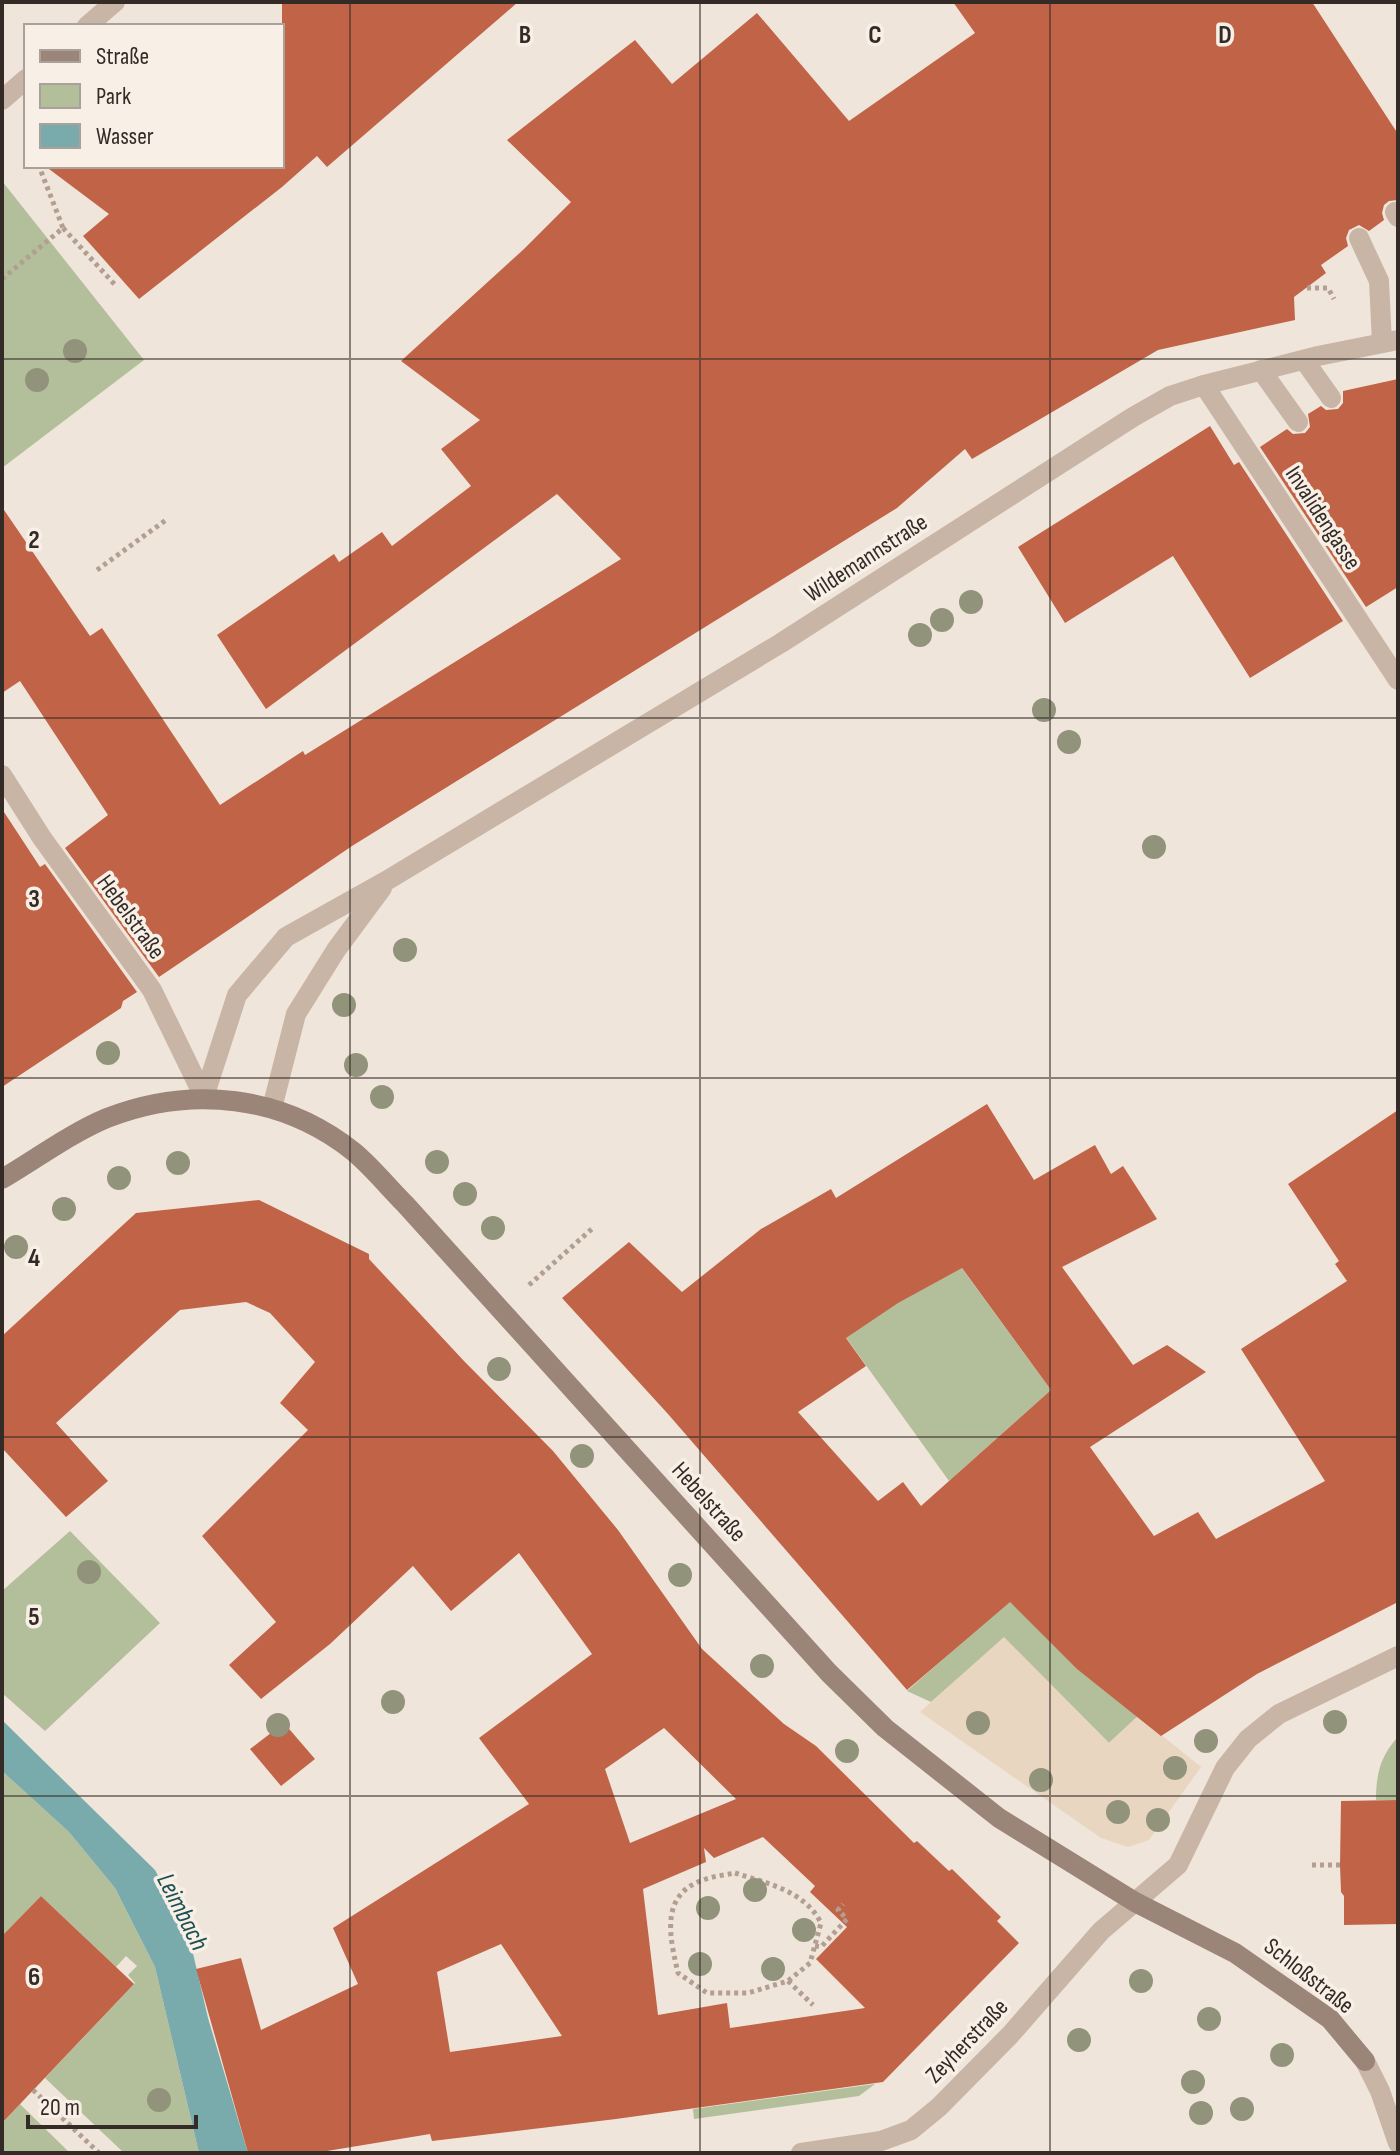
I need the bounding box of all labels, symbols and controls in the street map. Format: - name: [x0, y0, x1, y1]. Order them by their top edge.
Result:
- text: B: [519, 20, 531, 51]
- text: C: [868, 20, 882, 51]
- text: D: [1218, 20, 1232, 51]
- legend: [24, 24, 284, 168]
- text: Straße: [96, 42, 149, 71]
- text: Park: [96, 82, 131, 111]
- text: Wasser: [96, 122, 154, 151]
- street label: Invalidengasse: [1279, 461, 1367, 575]
- street label: Wildemannstraße: [799, 507, 933, 609]
- text: 2: [28, 525, 40, 556]
- street label: Hebelstraße: [91, 869, 171, 965]
- text: 3: [28, 884, 40, 915]
- text: 4: [28, 1243, 40, 1274]
- street label: Hebelstraße: [666, 1456, 752, 1548]
- text: 5: [28, 1602, 40, 1633]
- water label: Leimbach: [149, 1868, 215, 1956]
- street label: Schloßstraße: [1258, 1932, 1360, 2020]
- text: 6: [28, 1962, 40, 1993]
- street label: Zeyherstraße: [920, 1993, 1014, 2089]
- scale bar: [28, 2079, 196, 2129]
- text: 20 m: [40, 2093, 80, 2122]

